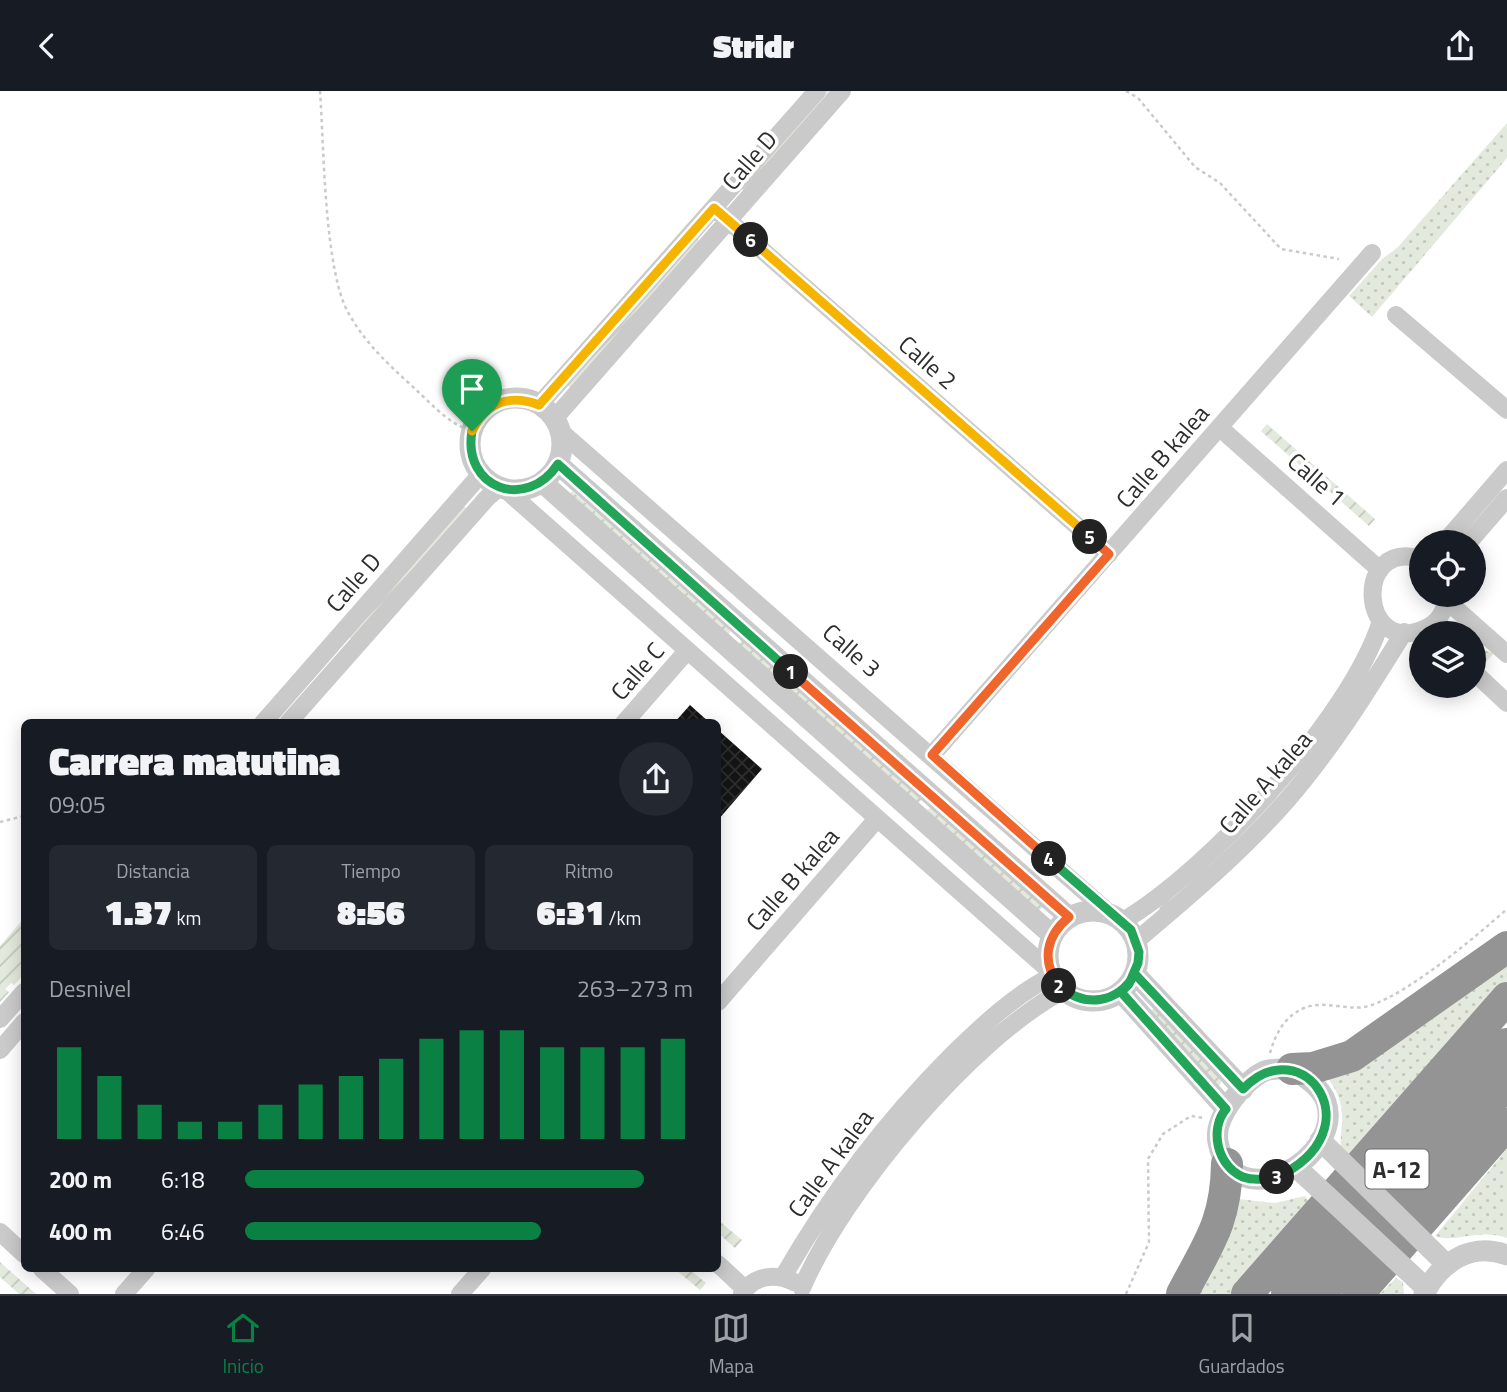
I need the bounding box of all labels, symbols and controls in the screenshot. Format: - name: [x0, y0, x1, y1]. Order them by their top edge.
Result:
- text: Stridr: [713, 22, 794, 70]
- icon: back: [28, 27, 66, 65]
- icon: share: [1441, 27, 1479, 65]
- street label: Calle D: [713, 122, 785, 198]
- pin: 6: [734, 223, 768, 257]
- text: 6: [745, 225, 756, 254]
- street label: Calle 2: [891, 326, 965, 398]
- pin: [442, 359, 502, 431]
- icon: arrive: [453, 370, 491, 408]
- street label: Calle B kalea: [1107, 396, 1217, 516]
- street label: Calle 1: [1280, 443, 1354, 515]
- pin: 5: [1072, 519, 1108, 555]
- text: 5: [1084, 522, 1095, 551]
- map controls: [1409, 530, 1486, 698]
- button: locate: [1409, 530, 1486, 607]
- street label: Calle D: [317, 544, 389, 620]
- street label: Calle 3: [815, 614, 889, 686]
- button: layers: [1409, 621, 1486, 698]
- street label: Calle C: [602, 634, 672, 708]
- pin: 1: [774, 655, 808, 689]
- text: 1: [785, 657, 796, 686]
- street label: Calle A kalea: [1210, 723, 1320, 841]
- text: Carrera matutina: [49, 732, 340, 790]
- button: share: [619, 742, 693, 816]
- text: 09:05: [49, 787, 106, 822]
- street label: Calle B kalea: [737, 819, 847, 939]
- pin: 4: [1032, 841, 1066, 877]
- text: 4: [1043, 844, 1054, 873]
- text: Distancia: [116, 856, 190, 885]
- text: Tiempo: [341, 856, 401, 885]
- text: Ritmo: [565, 856, 613, 885]
- text: 1.37: [105, 885, 172, 939]
- text: 8:56: [337, 885, 405, 939]
- text: 6:31: [537, 885, 604, 939]
- text: km: [172, 903, 201, 932]
- text: /km: [604, 903, 641, 932]
- pin: 2: [1042, 969, 1076, 1003]
- text: Desnivel: [49, 971, 131, 1006]
- text: 263–273 m: [577, 971, 693, 1006]
- text: 2: [1053, 971, 1064, 1000]
- street label: Calle A kalea: [778, 1101, 882, 1225]
- road number: A-12: [1366, 1149, 1428, 1189]
- pin: 3: [1260, 1159, 1294, 1195]
- text: 200 m: [49, 1162, 112, 1197]
- text: 6:18: [161, 1162, 205, 1197]
- text: 3: [1271, 1162, 1282, 1191]
- text: 400 m: [49, 1214, 112, 1249]
- text: 6:46: [161, 1214, 205, 1249]
- tab: Inicio: [222, 1309, 264, 1380]
- tab: Mapa: [709, 1309, 754, 1380]
- tab: Guardados: [1198, 1309, 1285, 1380]

